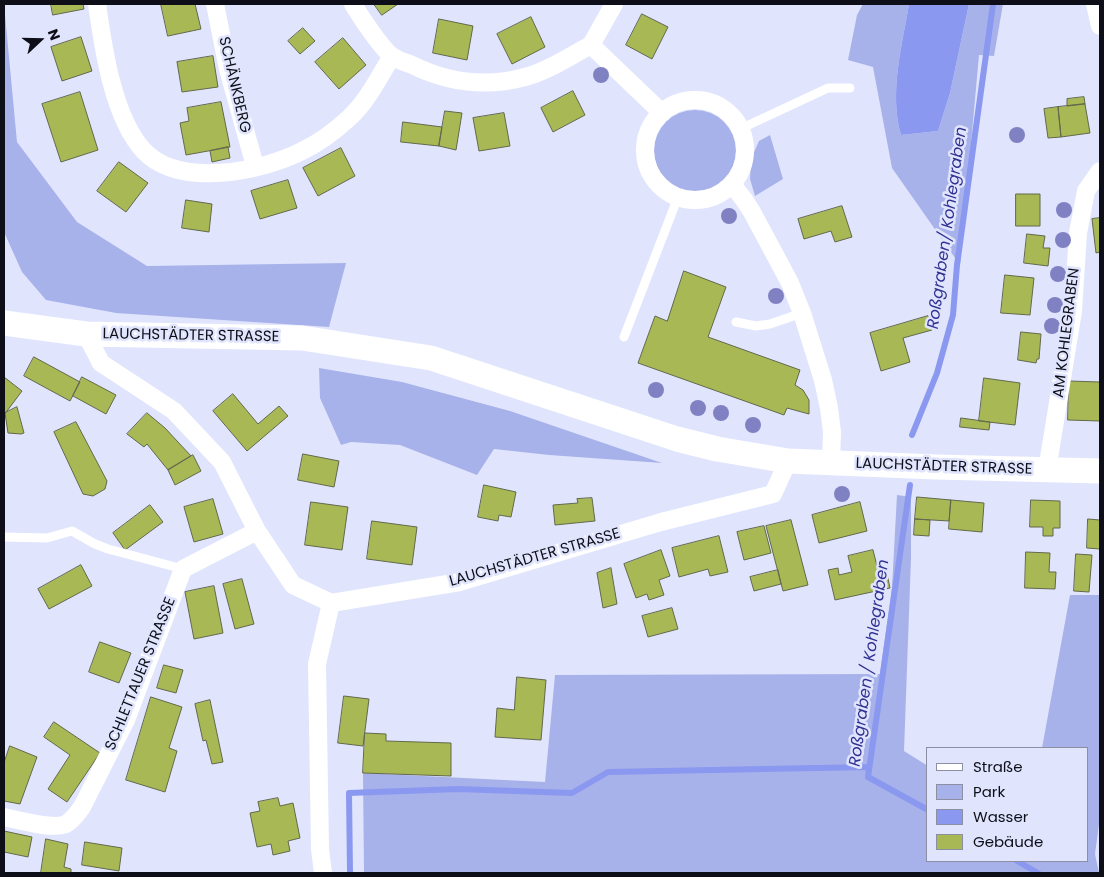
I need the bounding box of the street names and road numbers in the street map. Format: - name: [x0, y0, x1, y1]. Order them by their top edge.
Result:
- street label: SCHÄNKBERG: [214, 35, 254, 135]
- street label: AM KOHLEGRABEN: [1050, 267, 1084, 399]
- street label: LAUCHSTÄDTER STRASSE: [103, 325, 279, 347]
- street label: LAUCHSTÄDTER STRASSE: [855, 455, 1033, 479]
- street label: LAUCHSTÄDTER STRASSE: [448, 525, 622, 591]
- street label: SCHLETTAUER STRASSE: [102, 595, 180, 753]

